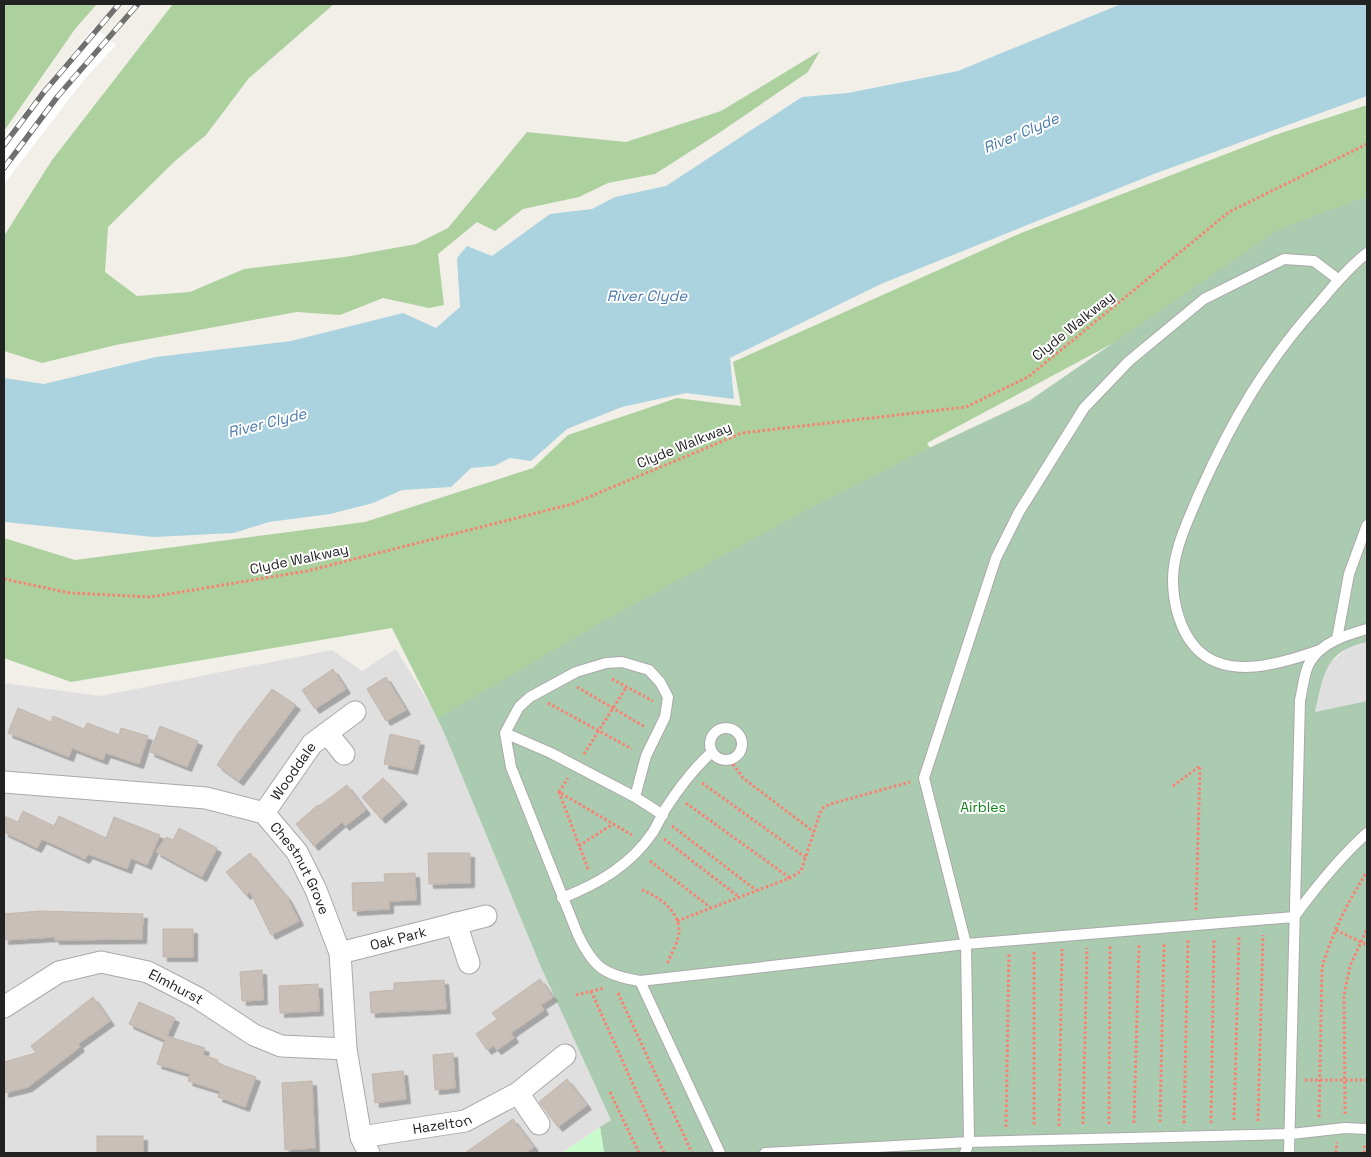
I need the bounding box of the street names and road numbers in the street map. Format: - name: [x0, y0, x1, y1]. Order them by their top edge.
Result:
- street label: Clyde Walkway: [1028, 287, 1118, 365]
- street label: Clyde Walkway: [634, 418, 734, 472]
- street label: Clyde Walkway: [248, 540, 350, 578]
- street label: Wooddale: [267, 738, 320, 804]
- street label: Chestnut Grove: [266, 818, 333, 917]
- street label: Oak Park: [368, 922, 429, 954]
- street label: Elmhurst: [146, 965, 207, 1008]
- street label: Hazelton: [411, 1110, 475, 1138]

